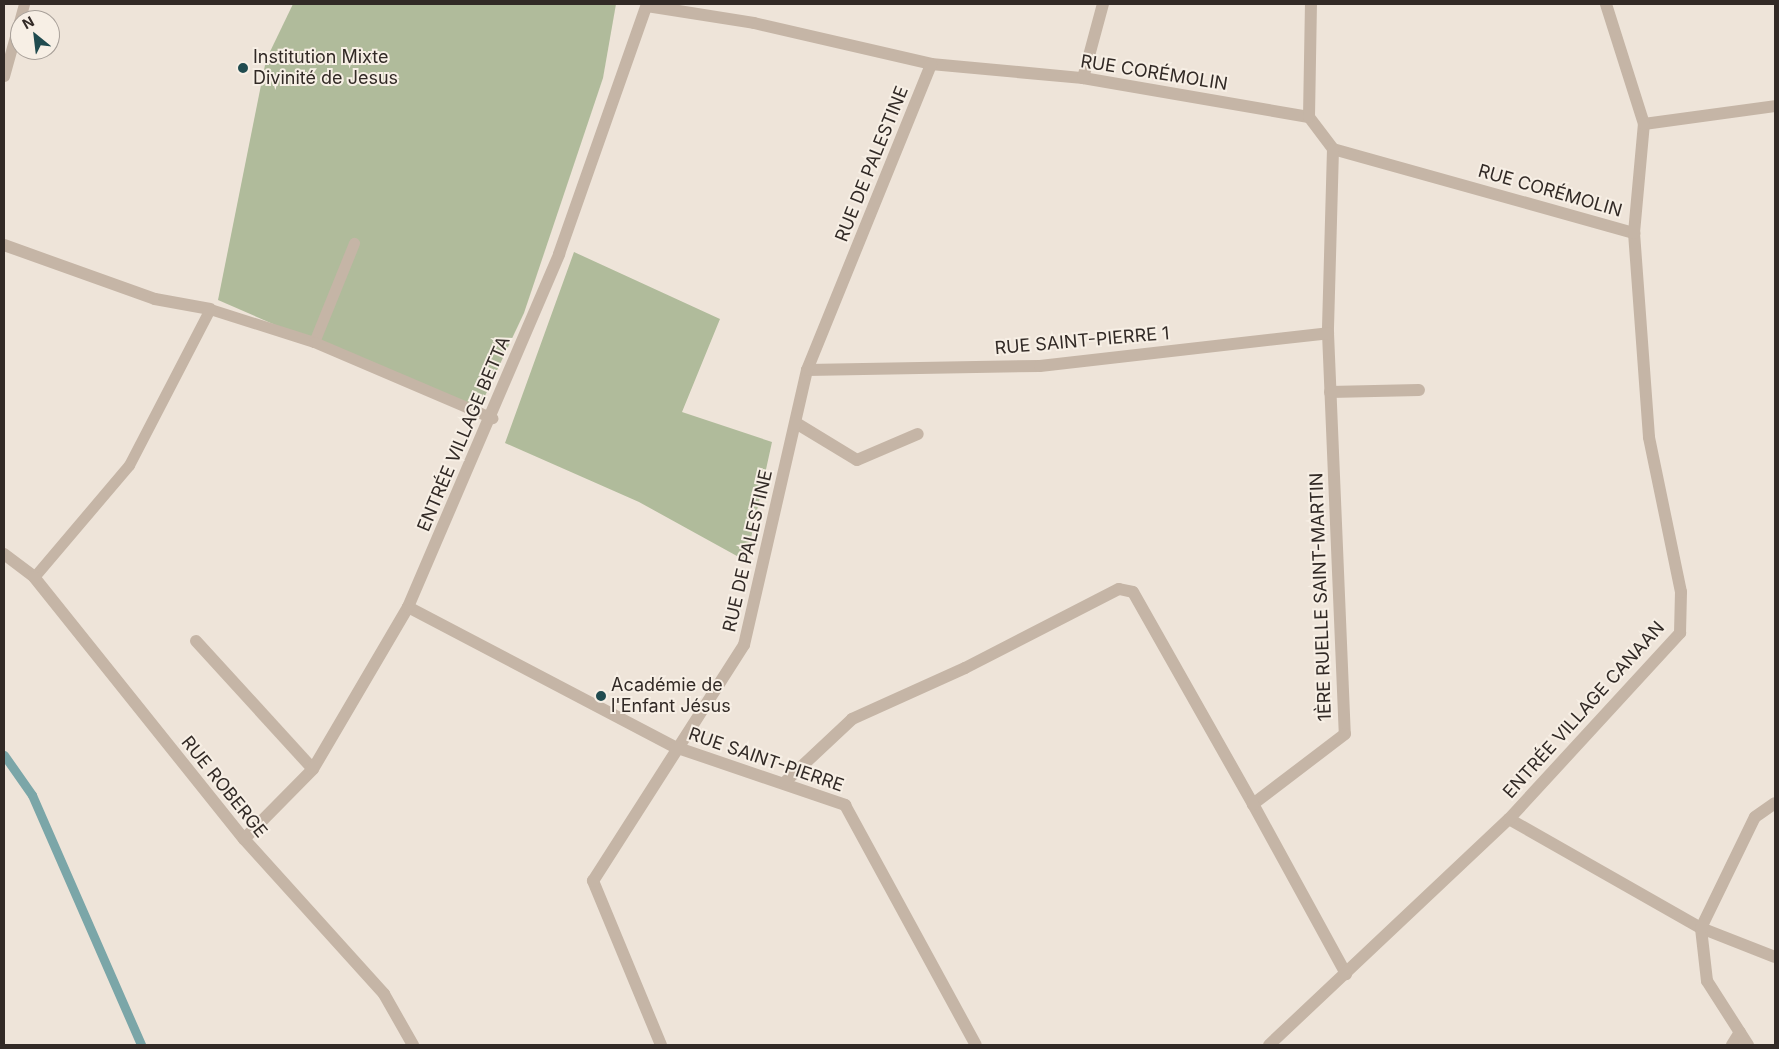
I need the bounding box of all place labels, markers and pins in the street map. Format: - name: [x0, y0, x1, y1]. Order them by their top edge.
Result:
- place label: Institution Mixte Divinité de Jesus: [253, 47, 398, 90]
- marker: Institution Mixte Divinité de Jesus: [237, 62, 249, 74]
- place label: Académie de l'Enfant Jésus: [611, 675, 731, 718]
- marker: Académie de l'Enfant Jésus: [595, 690, 607, 702]

